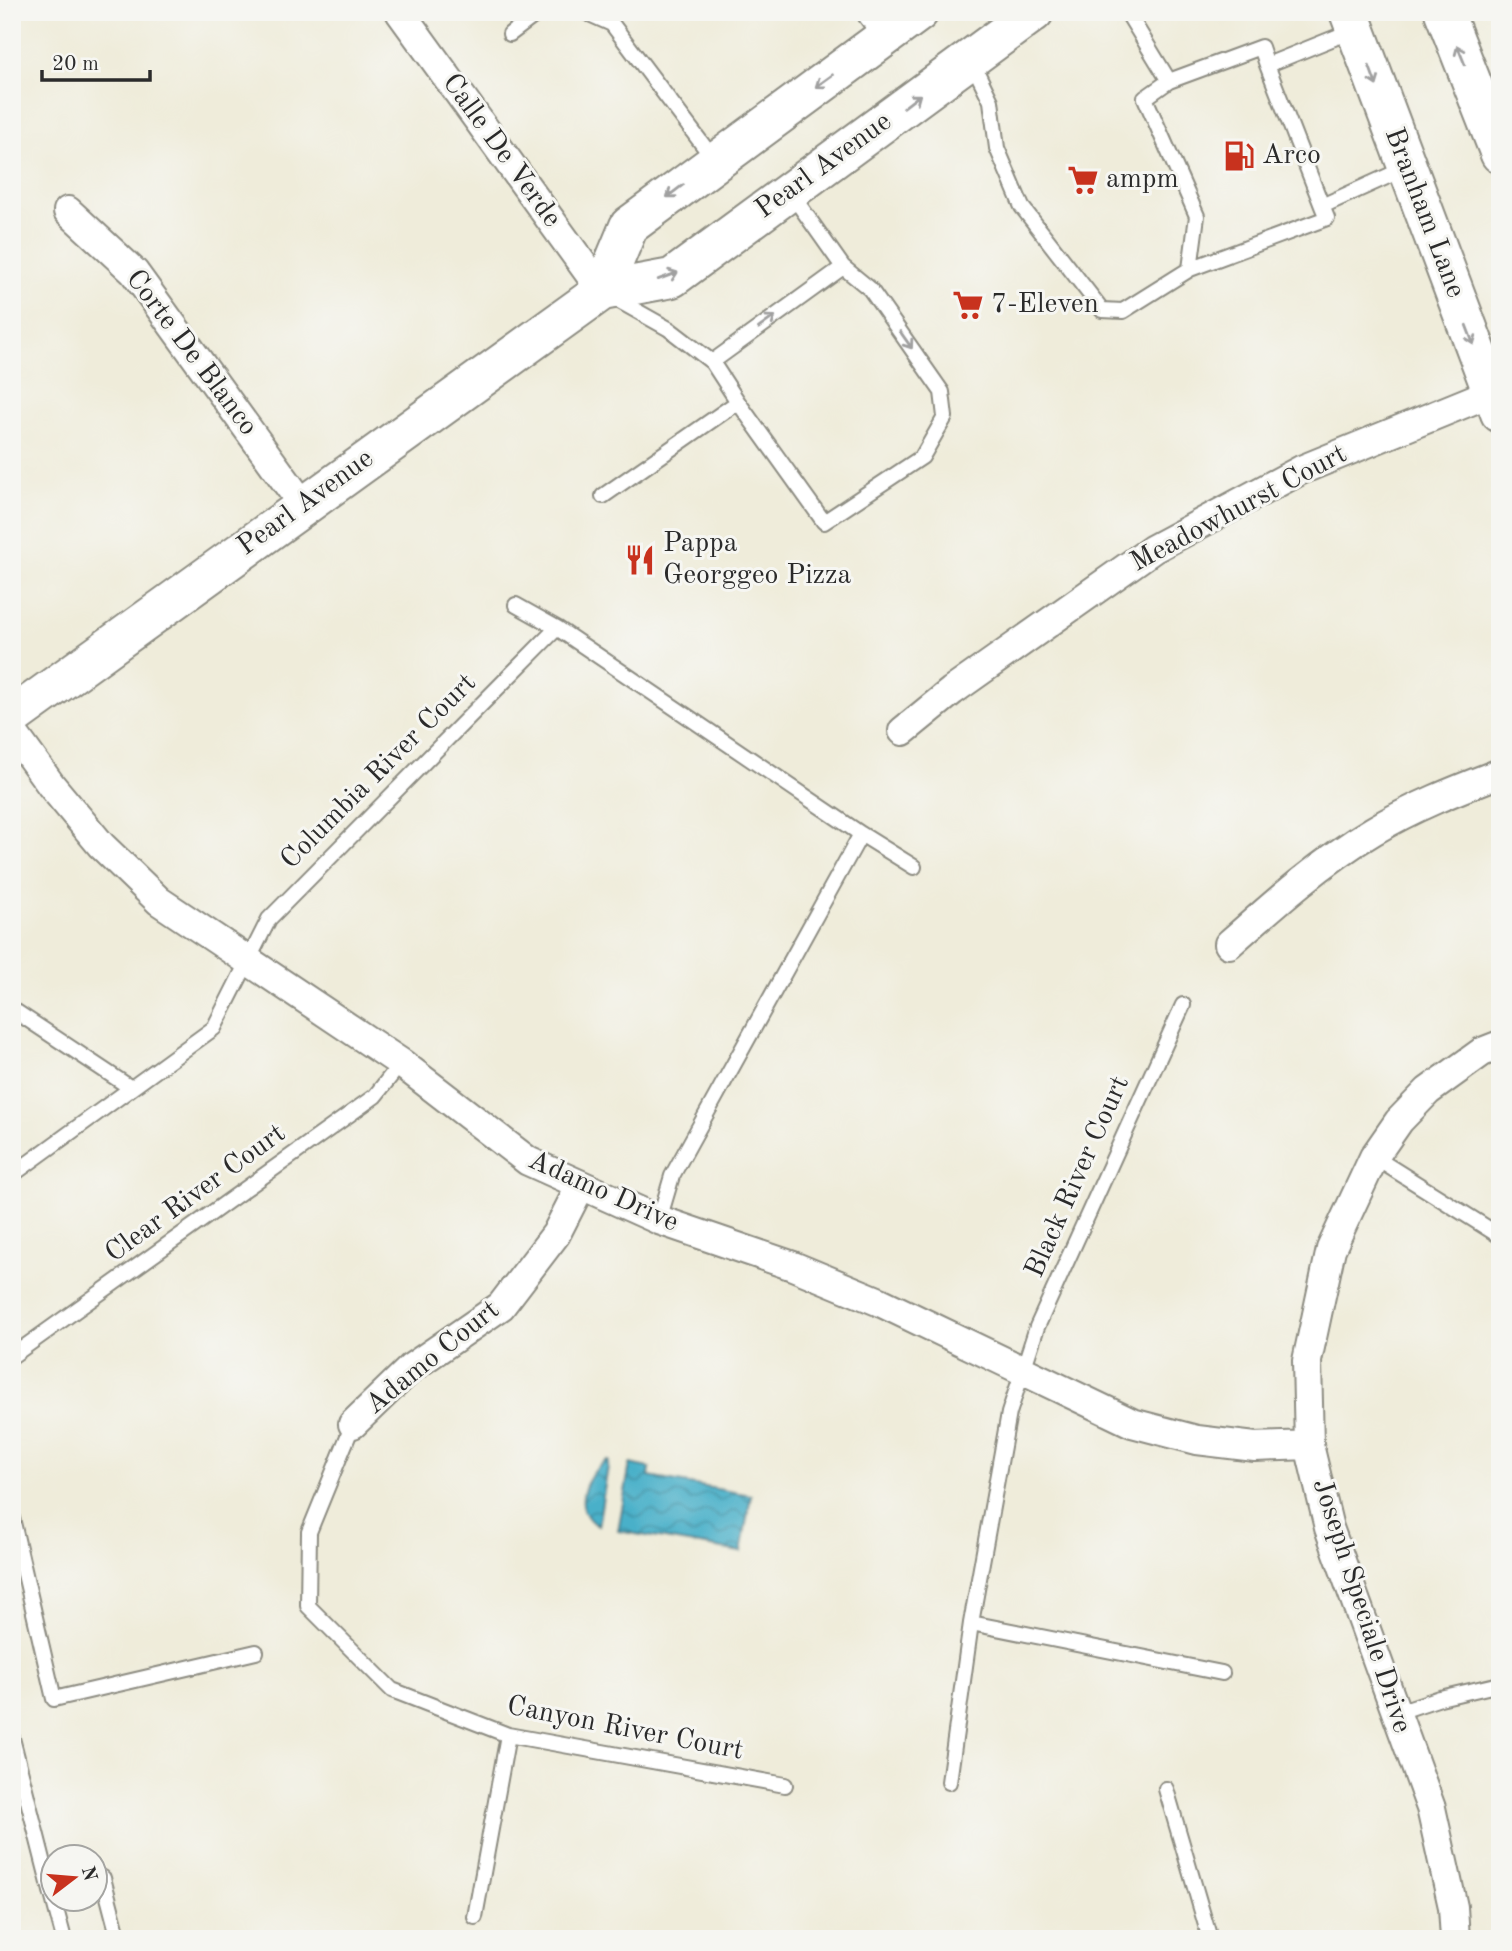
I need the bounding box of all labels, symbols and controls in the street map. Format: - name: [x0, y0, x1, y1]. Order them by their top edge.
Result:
- scale bar: [42, 38, 150, 82]
- one-way arrow: [1454, 45, 1467, 67]
- text: 20 m: [52, 54, 99, 75]
- one-way arrow: [1368, 65, 1380, 87]
- street label: Calle De Verde: [436, 69, 566, 233]
- one-way arrow: [815, 74, 834, 88]
- one-way arrow: [902, 94, 921, 109]
- street label: Pearl Avenue: [751, 108, 897, 224]
- street label: Branham Lane: [1379, 124, 1469, 302]
- fuel station icon: Arco: [1222, 139, 1256, 173]
- place label: Arco: [1262, 142, 1321, 170]
- supermarket icon: ampm: [1066, 163, 1100, 197]
- place label: ampm: [1106, 166, 1179, 194]
- one-way arrow: [666, 184, 684, 199]
- street label: Corte De Blanco: [120, 265, 262, 441]
- one-way arrow: [657, 269, 678, 281]
- supermarket icon: 7-Eleven: [951, 288, 985, 322]
- place label: 7-Eleven: [991, 291, 1099, 319]
- one-way arrow: [757, 315, 776, 329]
- one-way arrow: [1465, 324, 1477, 346]
- one-way arrow: [899, 330, 913, 349]
- street label: Meadowhurst Court: [1126, 440, 1352, 578]
- street label: Pearl Avenue: [233, 445, 379, 561]
- place label: Pappa Georggeo Pizza: [663, 530, 851, 590]
- restaurant icon: Pappa Georggeo Pizza: [623, 543, 657, 577]
- street label: Columbia River Court: [276, 669, 482, 875]
- street label: Black River Court: [1021, 1072, 1135, 1282]
- street label: Clear River Court: [101, 1120, 291, 1268]
- street label: Adamo Drive: [524, 1146, 682, 1238]
- street label: Adamo Court: [361, 1296, 505, 1420]
- street label: Joseph Speciale Drive: [1307, 1475, 1415, 1737]
- street label: Canyon River Court: [504, 1692, 746, 1766]
- north arrow: [38, 1842, 108, 1912]
- text: N: [77, 1864, 99, 1884]

